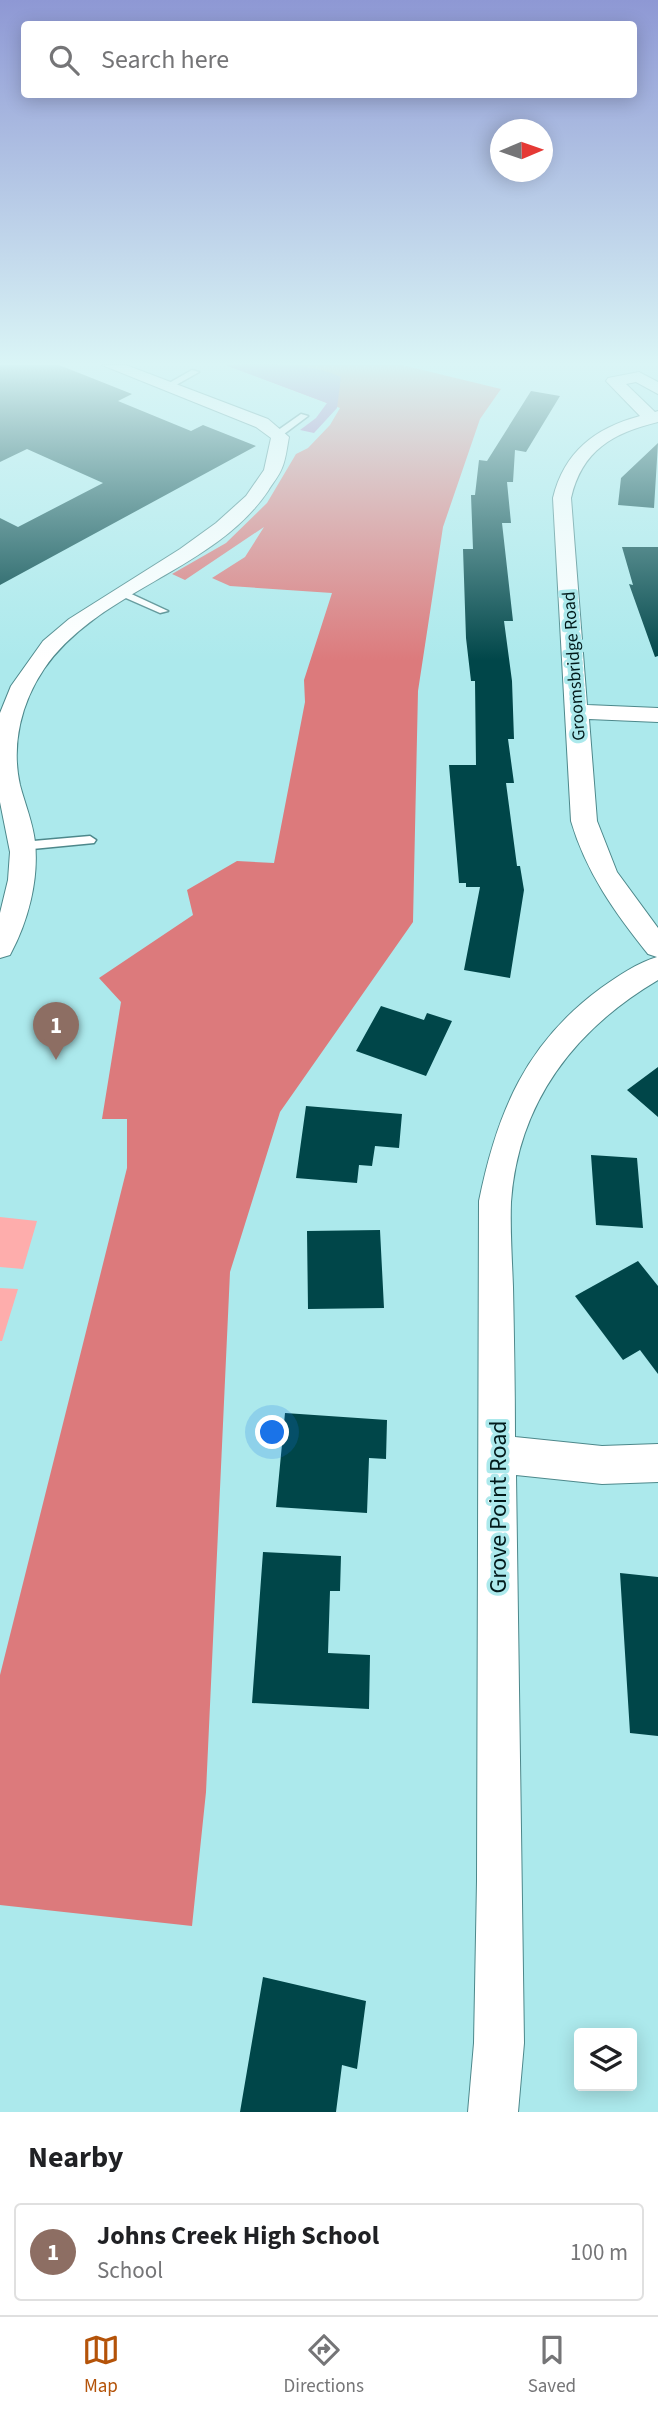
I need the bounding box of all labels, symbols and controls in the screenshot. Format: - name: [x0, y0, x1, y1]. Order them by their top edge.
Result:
- search box: [21, 21, 637, 98]
- icon: search: [45, 41, 83, 79]
- text: Search here: [101, 41, 229, 78]
- north arrow: [490, 119, 553, 182]
- street label: Groomsbridge Road: [556, 590, 592, 742]
- pin: 1: [33, 1002, 79, 1060]
- your location: [255, 1415, 289, 1449]
- street label: Grove Point Road: [481, 1420, 516, 1594]
- map controls: [574, 2028, 637, 2091]
- button: layers: [574, 2028, 637, 2091]
- text: Nearby: [28, 2136, 123, 2179]
- text: Johns Creek High School: [97, 2217, 379, 2254]
- text: 1: [47, 2236, 59, 2269]
- text: 100 m: [570, 2236, 628, 2269]
- text: School: [97, 2254, 163, 2287]
- tab: Map: [82, 2331, 120, 2400]
- tab: Directions: [284, 2331, 364, 2400]
- tab: Saved: [528, 2331, 576, 2400]

